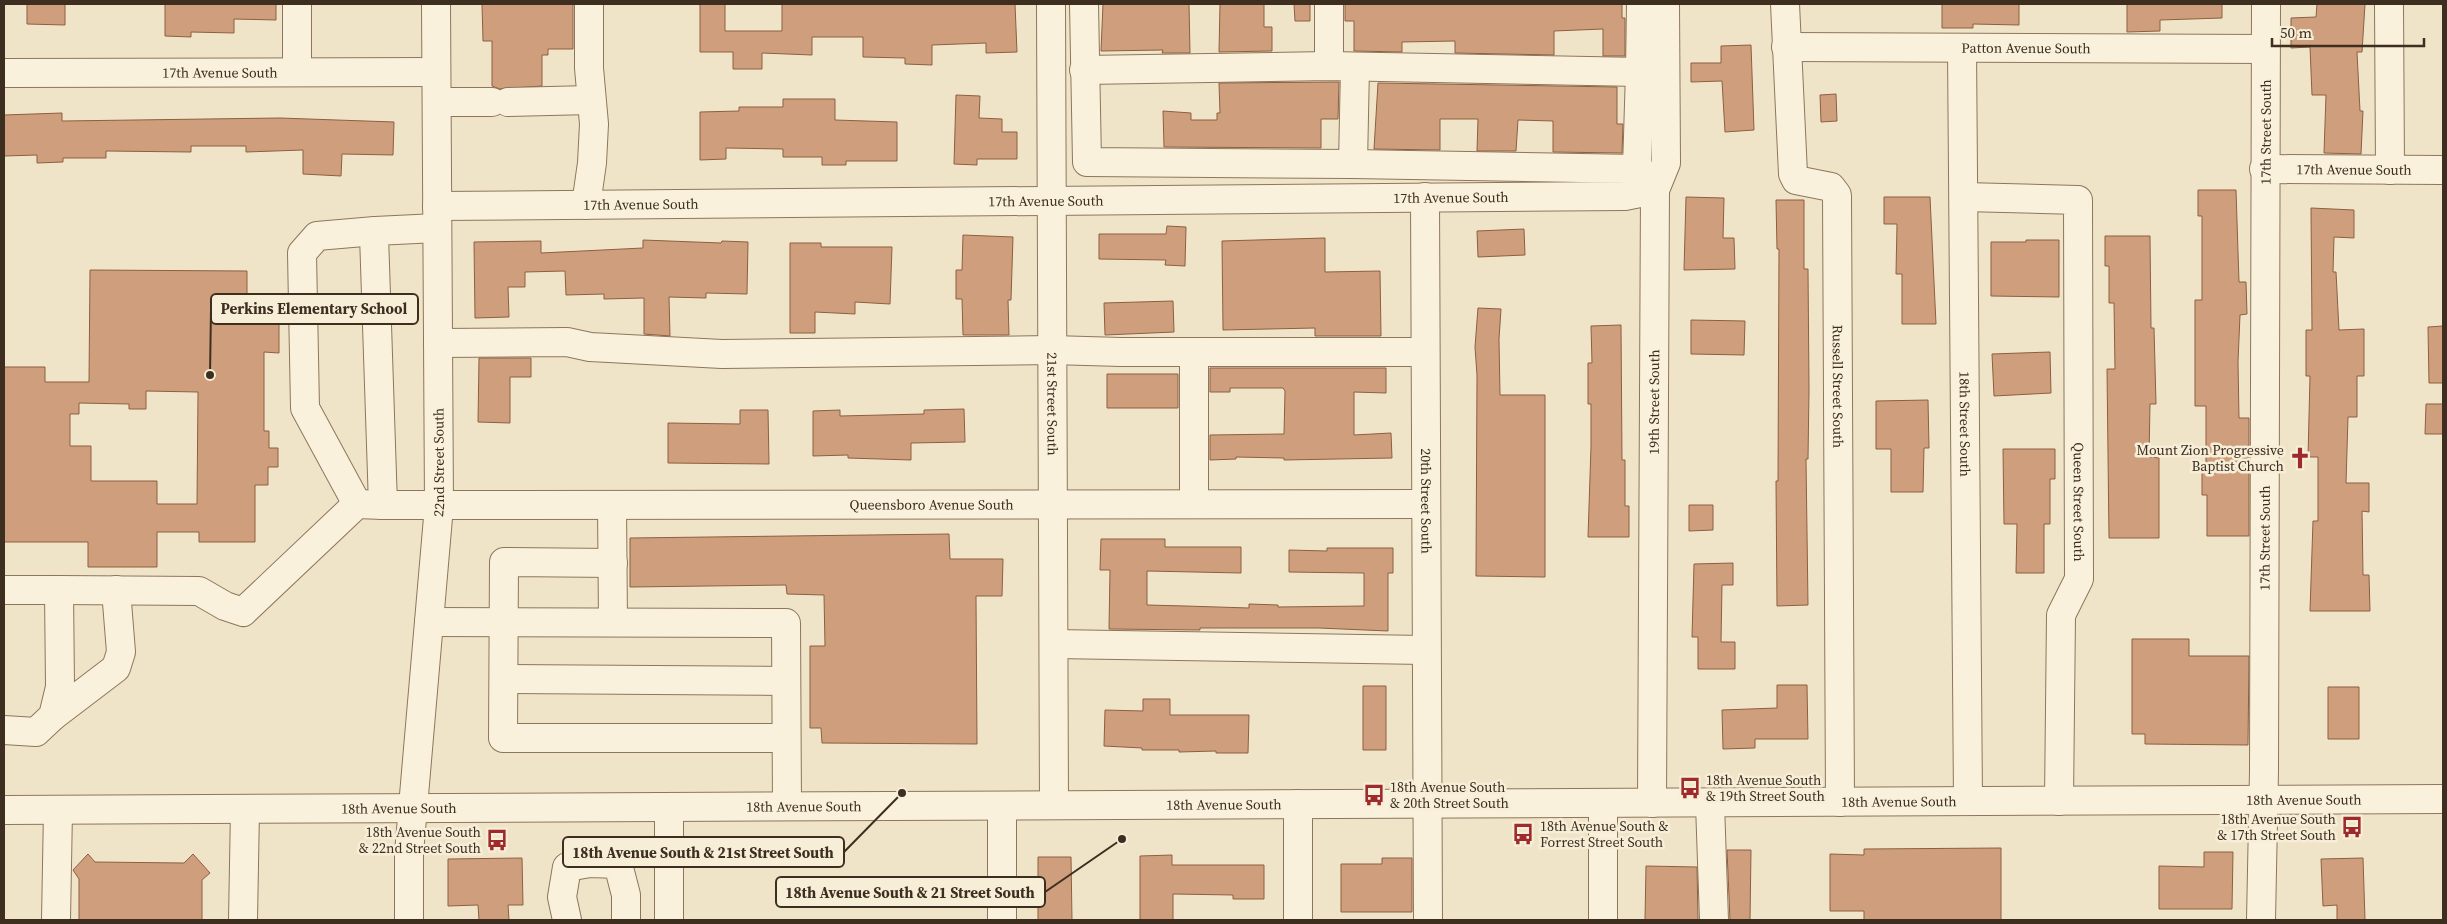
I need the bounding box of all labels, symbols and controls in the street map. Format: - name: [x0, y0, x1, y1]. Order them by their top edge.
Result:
- scale bar: [2272, 15, 2424, 47]
- text: 50 m: [2280, 22, 2312, 43]
- street label: Patton Avenue South: [1961, 38, 2091, 58]
- street label: 17th Avenue South: [162, 62, 278, 83]
- street label: 17th Street South: [2256, 79, 2276, 185]
- street label: 17th Avenue South: [2296, 159, 2412, 180]
- street label: 17th Avenue South: [1393, 187, 1509, 208]
- street label: 17th Avenue South: [988, 190, 1104, 211]
- street label: 17th Avenue South: [583, 194, 699, 215]
- callout: Perkins Elementary School: [211, 294, 418, 324]
- text: Perkins Elementary School: [221, 298, 408, 319]
- street label: Russell Street South: [1828, 325, 1848, 448]
- street label: 19th Street South: [1644, 349, 1664, 455]
- street label: 21st Street South: [1042, 352, 1063, 456]
- street label: 18th Street South: [1955, 371, 1975, 477]
- street label: 22nd Street South: [428, 408, 449, 518]
- place label: Mount Zion Progressive Baptist Church: [2137, 440, 2284, 476]
- street label: Queen Street South: [2069, 442, 2089, 562]
- church icon: Mount Zion Progressive Baptist Church: [2287, 445, 2313, 471]
- street label: 20th Street South: [1416, 448, 1436, 554]
- street label: 17th Street South: [2254, 485, 2275, 591]
- street label: Queensboro Avenue South: [849, 494, 1014, 515]
- place label: 18th Avenue South & 19th Street South: [1706, 770, 1825, 806]
- bus stop icon: 18th Avenue South & 19th Street South: [1677, 775, 1703, 801]
- place label: 18th Avenue South & 20th Street South: [1390, 777, 1509, 813]
- bus stop icon: 18th Avenue South & 20th Street South: [1361, 782, 1387, 808]
- street label: 18th Avenue South: [2246, 789, 2362, 810]
- street label: 18th Avenue South: [1841, 791, 1957, 812]
- street label: 18th Avenue South: [1166, 794, 1282, 815]
- street label: 18th Avenue South: [746, 796, 862, 817]
- street label: 18th Avenue South: [341, 798, 457, 818]
- place label: 18th Avenue South & 17th Street South: [2217, 809, 2336, 845]
- bus stop icon: 18th Avenue South & 17th Street South: [2339, 814, 2365, 840]
- place label: 18th Avenue South & Forrest Street South: [1540, 816, 1669, 852]
- bus stop icon: 18th Avenue South & Forrest Street South: [1510, 821, 1536, 847]
- place label: 18th Avenue South & 22nd Street South: [359, 822, 481, 858]
- bus stop icon: 18th Avenue South & 22nd Street South: [484, 827, 510, 853]
- callout: 18th Avenue South & 21st Street South: [563, 837, 844, 867]
- text: 18th Avenue South & 21st Street South: [572, 842, 834, 863]
- callout: 18th Avenue South & 21 Street South: [776, 877, 1045, 907]
- text: 18th Avenue South & 21 Street South: [785, 882, 1035, 903]

